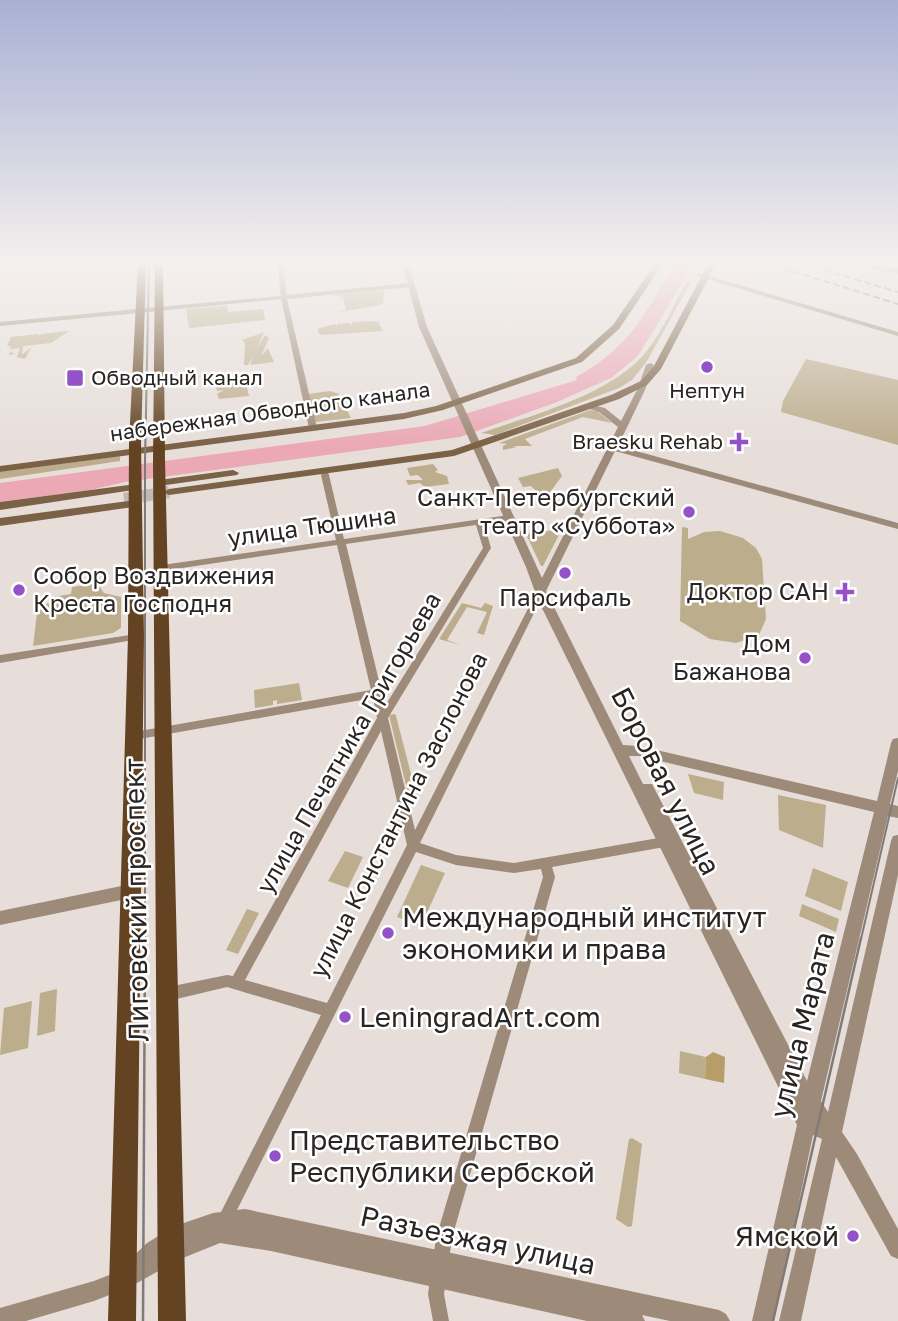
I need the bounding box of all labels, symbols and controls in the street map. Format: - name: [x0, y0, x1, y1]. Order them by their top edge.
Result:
- marker: Нептун: [699, 359, 715, 375]
- place label: Обводный канал: [91, 364, 263, 390]
- marker: Обводный канал: [65, 368, 85, 388]
- street label: набережная Обводного канала: [108, 376, 432, 446]
- place label: Нептун: [669, 377, 745, 403]
- place label: Braesku Rehab: [572, 428, 723, 454]
- marker: Braesku Rehab: [729, 432, 749, 452]
- place label: Санкт-Петербургский театр «Суббота»: [417, 482, 675, 539]
- street label: улица Тюшина: [226, 499, 398, 552]
- marker: Санкт-Петербургский театр «Суббота»: [681, 504, 697, 520]
- place label: Собор Воздвижения Креста Господня: [33, 560, 275, 617]
- marker: Парсифаль: [557, 565, 573, 581]
- place label: Доктор САН: [687, 576, 829, 605]
- marker: Собор Воздвижения Креста Господня: [11, 582, 27, 598]
- place label: Парсифаль: [499, 582, 631, 611]
- marker: Доктор САН: [835, 582, 855, 602]
- street label: улица Печатника Григорьева: [249, 586, 446, 898]
- place label: Дом Бажанова: [673, 628, 791, 685]
- street label: улица Константина Заслонова: [303, 647, 493, 982]
- marker: Дом Бажанова: [797, 650, 813, 666]
- street label: Боровая улица: [605, 681, 728, 880]
- street label: Лиговский проспект: [117, 758, 154, 1042]
- place label: Международный институт экономики и права: [402, 900, 767, 965]
- marker: Международный институт экономики и права: [380, 925, 396, 941]
- street label: улица Марата: [762, 928, 841, 1121]
- place label: LeningradArt.com: [359, 1000, 601, 1033]
- marker: LeningradArt.com: [337, 1009, 353, 1025]
- place label: Представительство Республики Сербской: [289, 1123, 595, 1188]
- marker: Представительство Республики Сербской: [267, 1148, 283, 1164]
- street label: Разъезжая улица: [358, 1198, 599, 1281]
- place label: Ямской: [735, 1219, 839, 1252]
- marker: Ямской: [845, 1228, 861, 1244]

